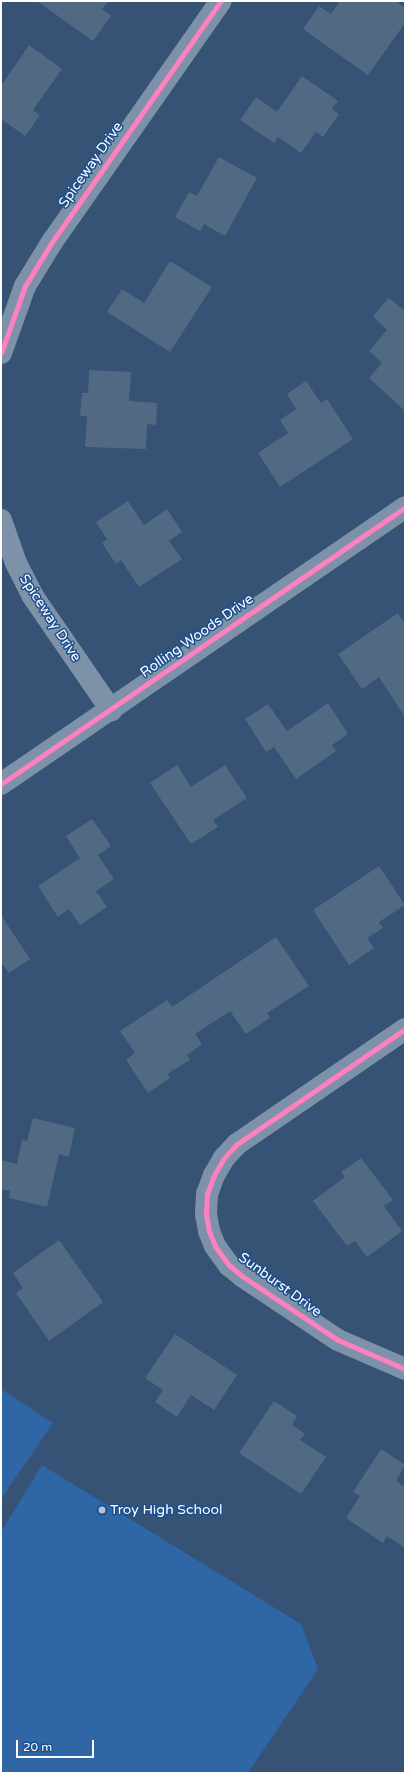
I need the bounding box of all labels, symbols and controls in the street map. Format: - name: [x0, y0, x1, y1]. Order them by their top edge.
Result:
- street label: Spiceway Drive: [55, 119, 127, 211]
- street label: Spiceway Drive: [16, 571, 84, 665]
- street label: Rolling Woods Drive: [137, 591, 257, 681]
- street label: Sunburst Drive: [235, 1249, 325, 1321]
- place label: Troy High School: [110, 1502, 222, 1518]
- marker: Troy High School: [97, 1505, 107, 1515]
- scale bar: [18, 1732, 96, 1758]
- text: 20 m: [23, 1740, 52, 1754]

